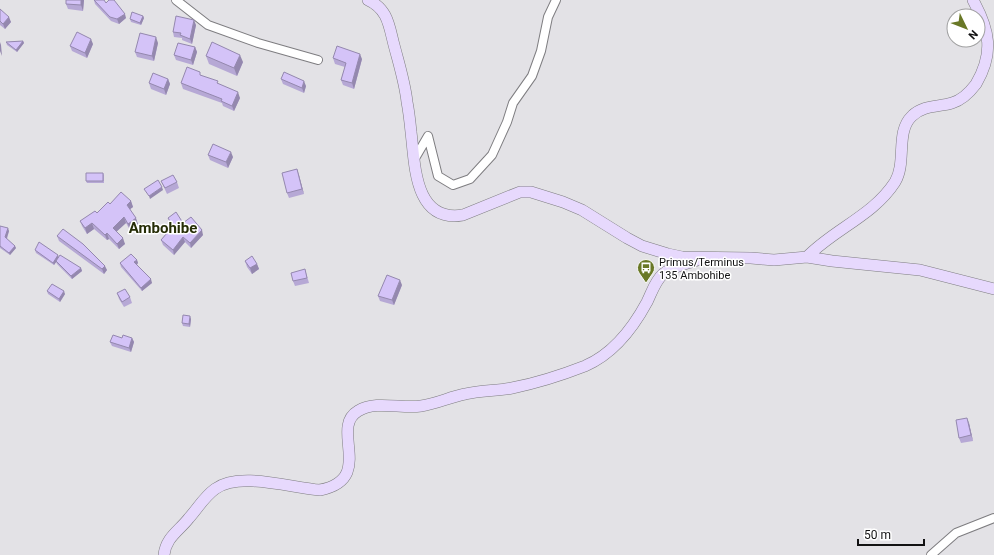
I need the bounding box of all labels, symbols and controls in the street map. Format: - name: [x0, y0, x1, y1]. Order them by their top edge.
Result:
- north arrow: [946, 8, 986, 48]
- text: N: [965, 27, 980, 42]
- district label: Ambohibe: [129, 219, 197, 237]
- place label: Primus/Terminus 135 Ambohibe: [659, 256, 744, 282]
- bus stop icon: Primus/Terminus 135 Ambohibe: [636, 258, 656, 283]
- scale bar: [858, 521, 924, 547]
- text: 50 m: [864, 528, 891, 542]

